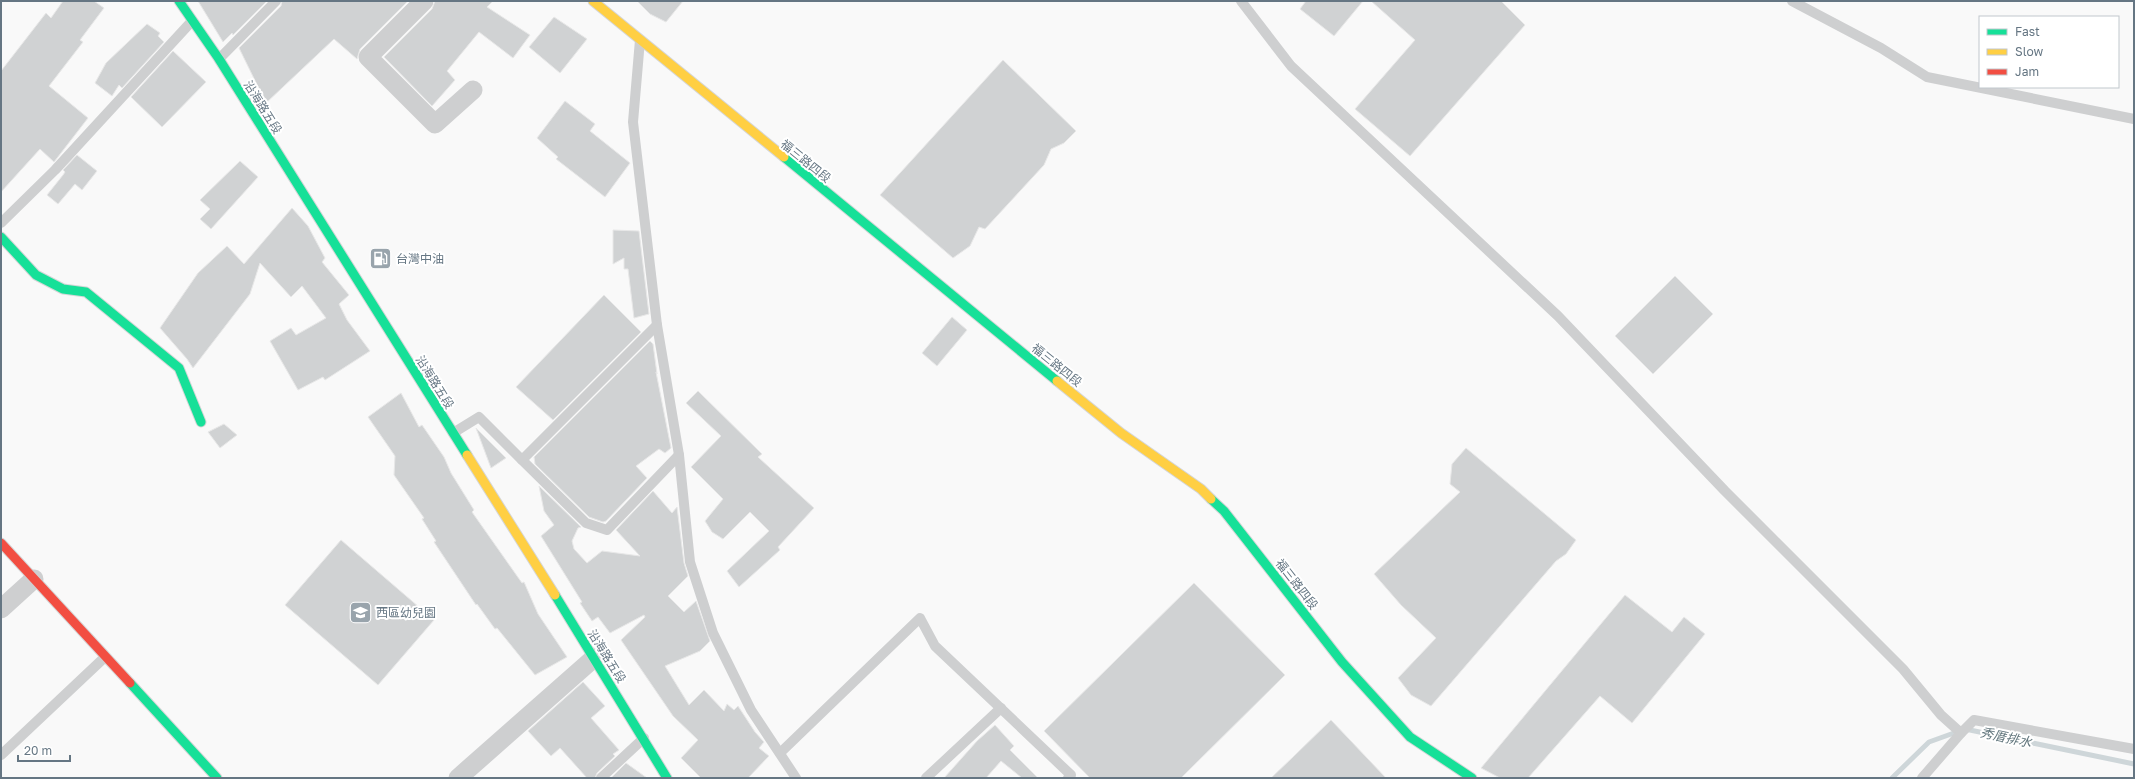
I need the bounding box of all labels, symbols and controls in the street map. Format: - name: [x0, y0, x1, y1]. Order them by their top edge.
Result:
- legend: [1979, 16, 2119, 88]
- text: Fast: [2015, 24, 2040, 39]
- text: Slow: [2015, 44, 2043, 59]
- text: Jam: [2015, 64, 2039, 79]
- street label: 沿海路五段: [241, 78, 285, 136]
- street label: 福三路四段: [778, 136, 834, 186]
- fuel station icon: 台灣中油: [367, 245, 393, 271]
- place label: 台灣中油: [396, 251, 444, 266]
- street label: 福三路四段: [1029, 340, 1085, 390]
- street label: 沿海路五段: [413, 353, 457, 411]
- street label: 福三路四段: [1273, 556, 1321, 612]
- school or university icon: 西區幼兒園: [347, 599, 373, 625]
- place label: 西區幼兒園: [376, 605, 436, 620]
- street label: 沿海路五段: [585, 627, 629, 685]
- water label: 秀厝排水: [1979, 724, 2034, 750]
- scale bar: [18, 737, 70, 763]
- text: 20 m: [24, 743, 52, 758]

